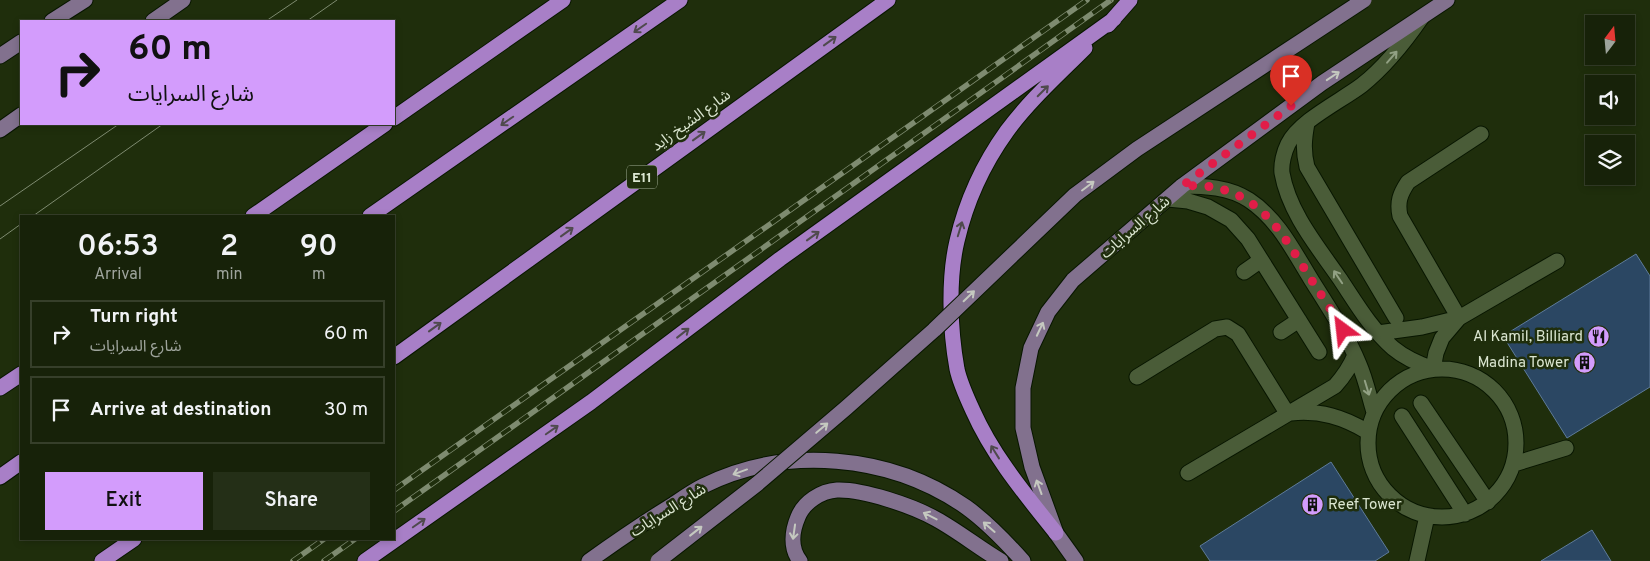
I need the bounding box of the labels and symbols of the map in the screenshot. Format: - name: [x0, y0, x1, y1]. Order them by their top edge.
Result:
- north arrow: [1585, 15, 1635, 65]
- one-way arrow: [634, 23, 648, 33]
- one-way arrow: [823, 36, 837, 46]
- one-way arrow: [1386, 51, 1397, 64]
- pin: [1270, 55, 1312, 106]
- one-way arrow: [1326, 71, 1340, 81]
- one-way arrow: [1037, 85, 1049, 97]
- street label: شارع الشيخ زايد: [649, 86, 736, 157]
- one-way arrow: [500, 116, 514, 126]
- one-way arrow: [692, 131, 706, 141]
- road number: E11: [627, 166, 657, 188]
- one-way arrow: [1081, 180, 1094, 191]
- street label: شارع السرايات: [1097, 193, 1175, 264]
- one-way arrow: [956, 221, 966, 237]
- one-way arrow: [560, 226, 573, 237]
- one-way arrow: [806, 231, 820, 241]
- one-way arrow: [1333, 270, 1343, 284]
- one-way arrow: [963, 290, 975, 302]
- position arrow: [1316, 303, 1368, 355]
- one-way arrow: [428, 322, 442, 332]
- one-way arrow: [1036, 322, 1046, 337]
- restaurant icon: Al Kamil, Billiard: [1587, 324, 1611, 348]
- one-way arrow: [676, 328, 689, 339]
- place label: Al Kamil, Billiard: [1473, 328, 1583, 347]
- building icon: Madina Tower: [1573, 350, 1597, 374]
- place label: Madina Tower: [1477, 354, 1569, 373]
- one-way arrow: [1363, 380, 1373, 396]
- one-way arrow: [816, 423, 829, 434]
- one-way arrow: [545, 425, 559, 435]
- one-way arrow: [990, 445, 1000, 459]
- one-way arrow: [732, 468, 748, 477]
- one-way arrow: [1034, 479, 1043, 495]
- street label: شارع السرايات: [627, 480, 711, 543]
- building icon: Reef Tower: [1300, 492, 1324, 516]
- place label: Reef Tower: [1328, 496, 1402, 515]
- one-way arrow: [923, 511, 938, 520]
- one-way arrow: [412, 518, 426, 528]
- one-way arrow: [983, 521, 996, 532]
- one-way arrow: [789, 523, 799, 539]
- one-way arrow: [689, 526, 703, 536]

